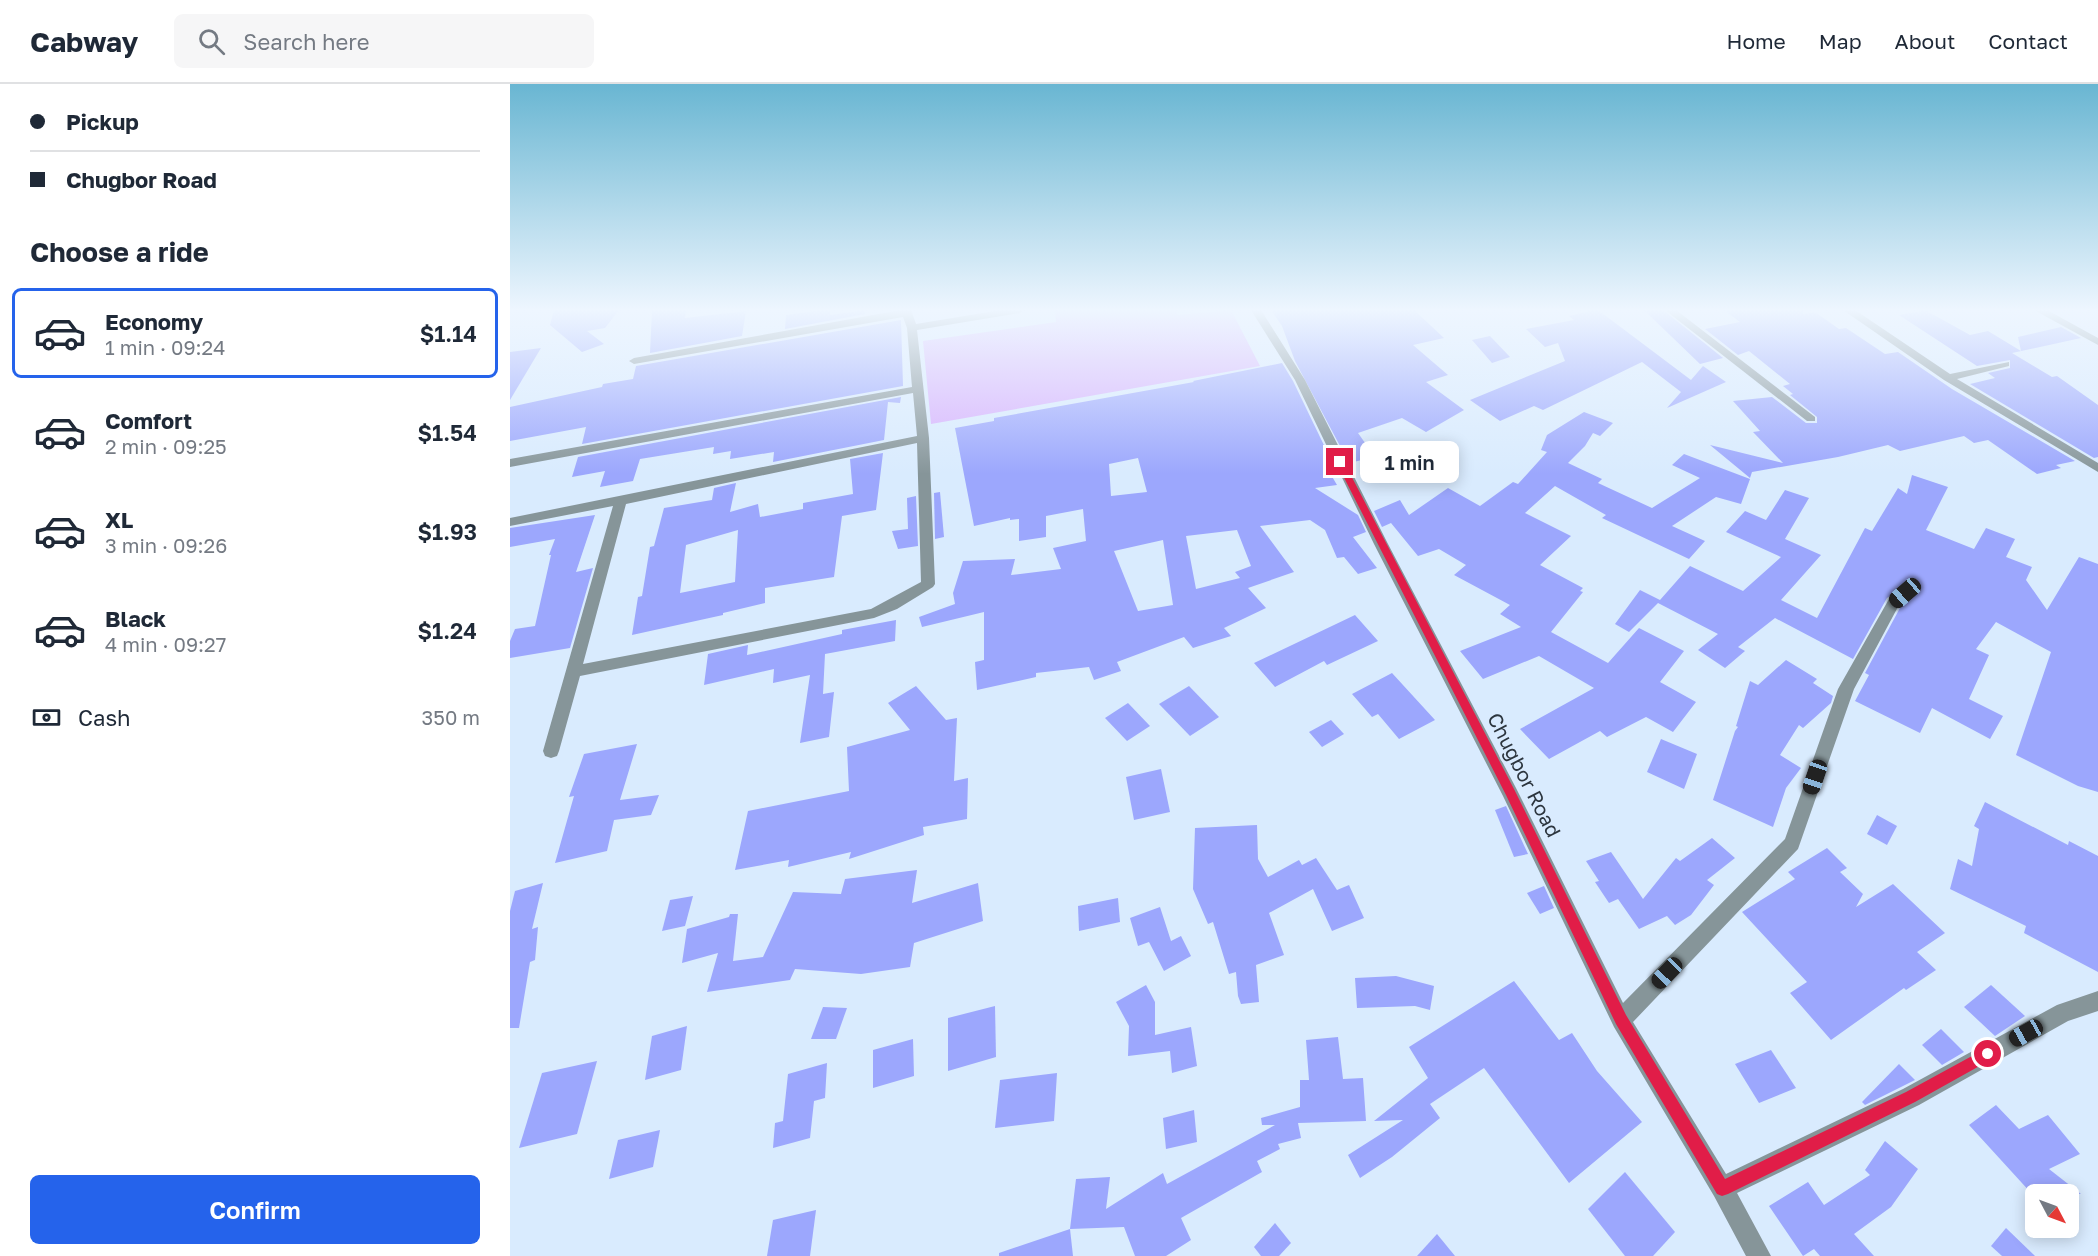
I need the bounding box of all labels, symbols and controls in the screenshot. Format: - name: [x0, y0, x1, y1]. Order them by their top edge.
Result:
- search box: [174, 14, 594, 68]
- text: Cabway: [30, 25, 138, 58]
- icon: search: [195, 25, 228, 58]
- text: Search here: [243, 28, 369, 55]
- text: Home: [1726, 28, 1786, 54]
- text: Map: [1819, 28, 1862, 54]
- text: About: [1895, 28, 1955, 54]
- text: Contact: [1988, 28, 2068, 54]
- text: Pickup: [66, 108, 139, 135]
- text: Chugbor Road: [66, 166, 217, 193]
- text: Choose a ride: [30, 236, 209, 268]
- icon: car: [33, 306, 87, 360]
- text: Economy: [105, 308, 203, 335]
- text: $1.14: [420, 320, 477, 347]
- text: 1 min · 09:24: [105, 335, 225, 359]
- icon: car: [33, 405, 87, 459]
- text: Comfort: [105, 407, 192, 434]
- text: $1.54: [418, 419, 477, 446]
- text: 2 min · 09:25: [105, 434, 227, 458]
- callout: 1 min: [1361, 441, 1460, 483]
- route end: [1326, 448, 1353, 475]
- text: 1 min: [1384, 450, 1435, 474]
- icon: car: [33, 504, 87, 558]
- text: XL: [105, 506, 133, 533]
- text: $1.93: [418, 518, 477, 545]
- text: 3 min · 09:26: [105, 533, 227, 557]
- car: [1886, 574, 1924, 612]
- icon: car: [33, 603, 87, 657]
- text: Black: [105, 605, 166, 632]
- text: $1.24: [418, 617, 477, 644]
- text: 4 min · 09:27: [105, 632, 226, 656]
- icon: cash: [30, 701, 63, 734]
- text: Cash: [78, 704, 131, 731]
- text: 350 m: [422, 705, 480, 729]
- street label: Chugbor Road: [1483, 708, 1567, 841]
- car: [1801, 757, 1829, 797]
- car: [1648, 954, 1686, 992]
- car: [2006, 1016, 2046, 1050]
- route start: [1974, 1040, 2001, 1067]
- button: Confirm: [30, 1175, 480, 1244]
- north arrow: [2025, 1184, 2079, 1238]
- map controls: [2025, 1184, 2079, 1238]

